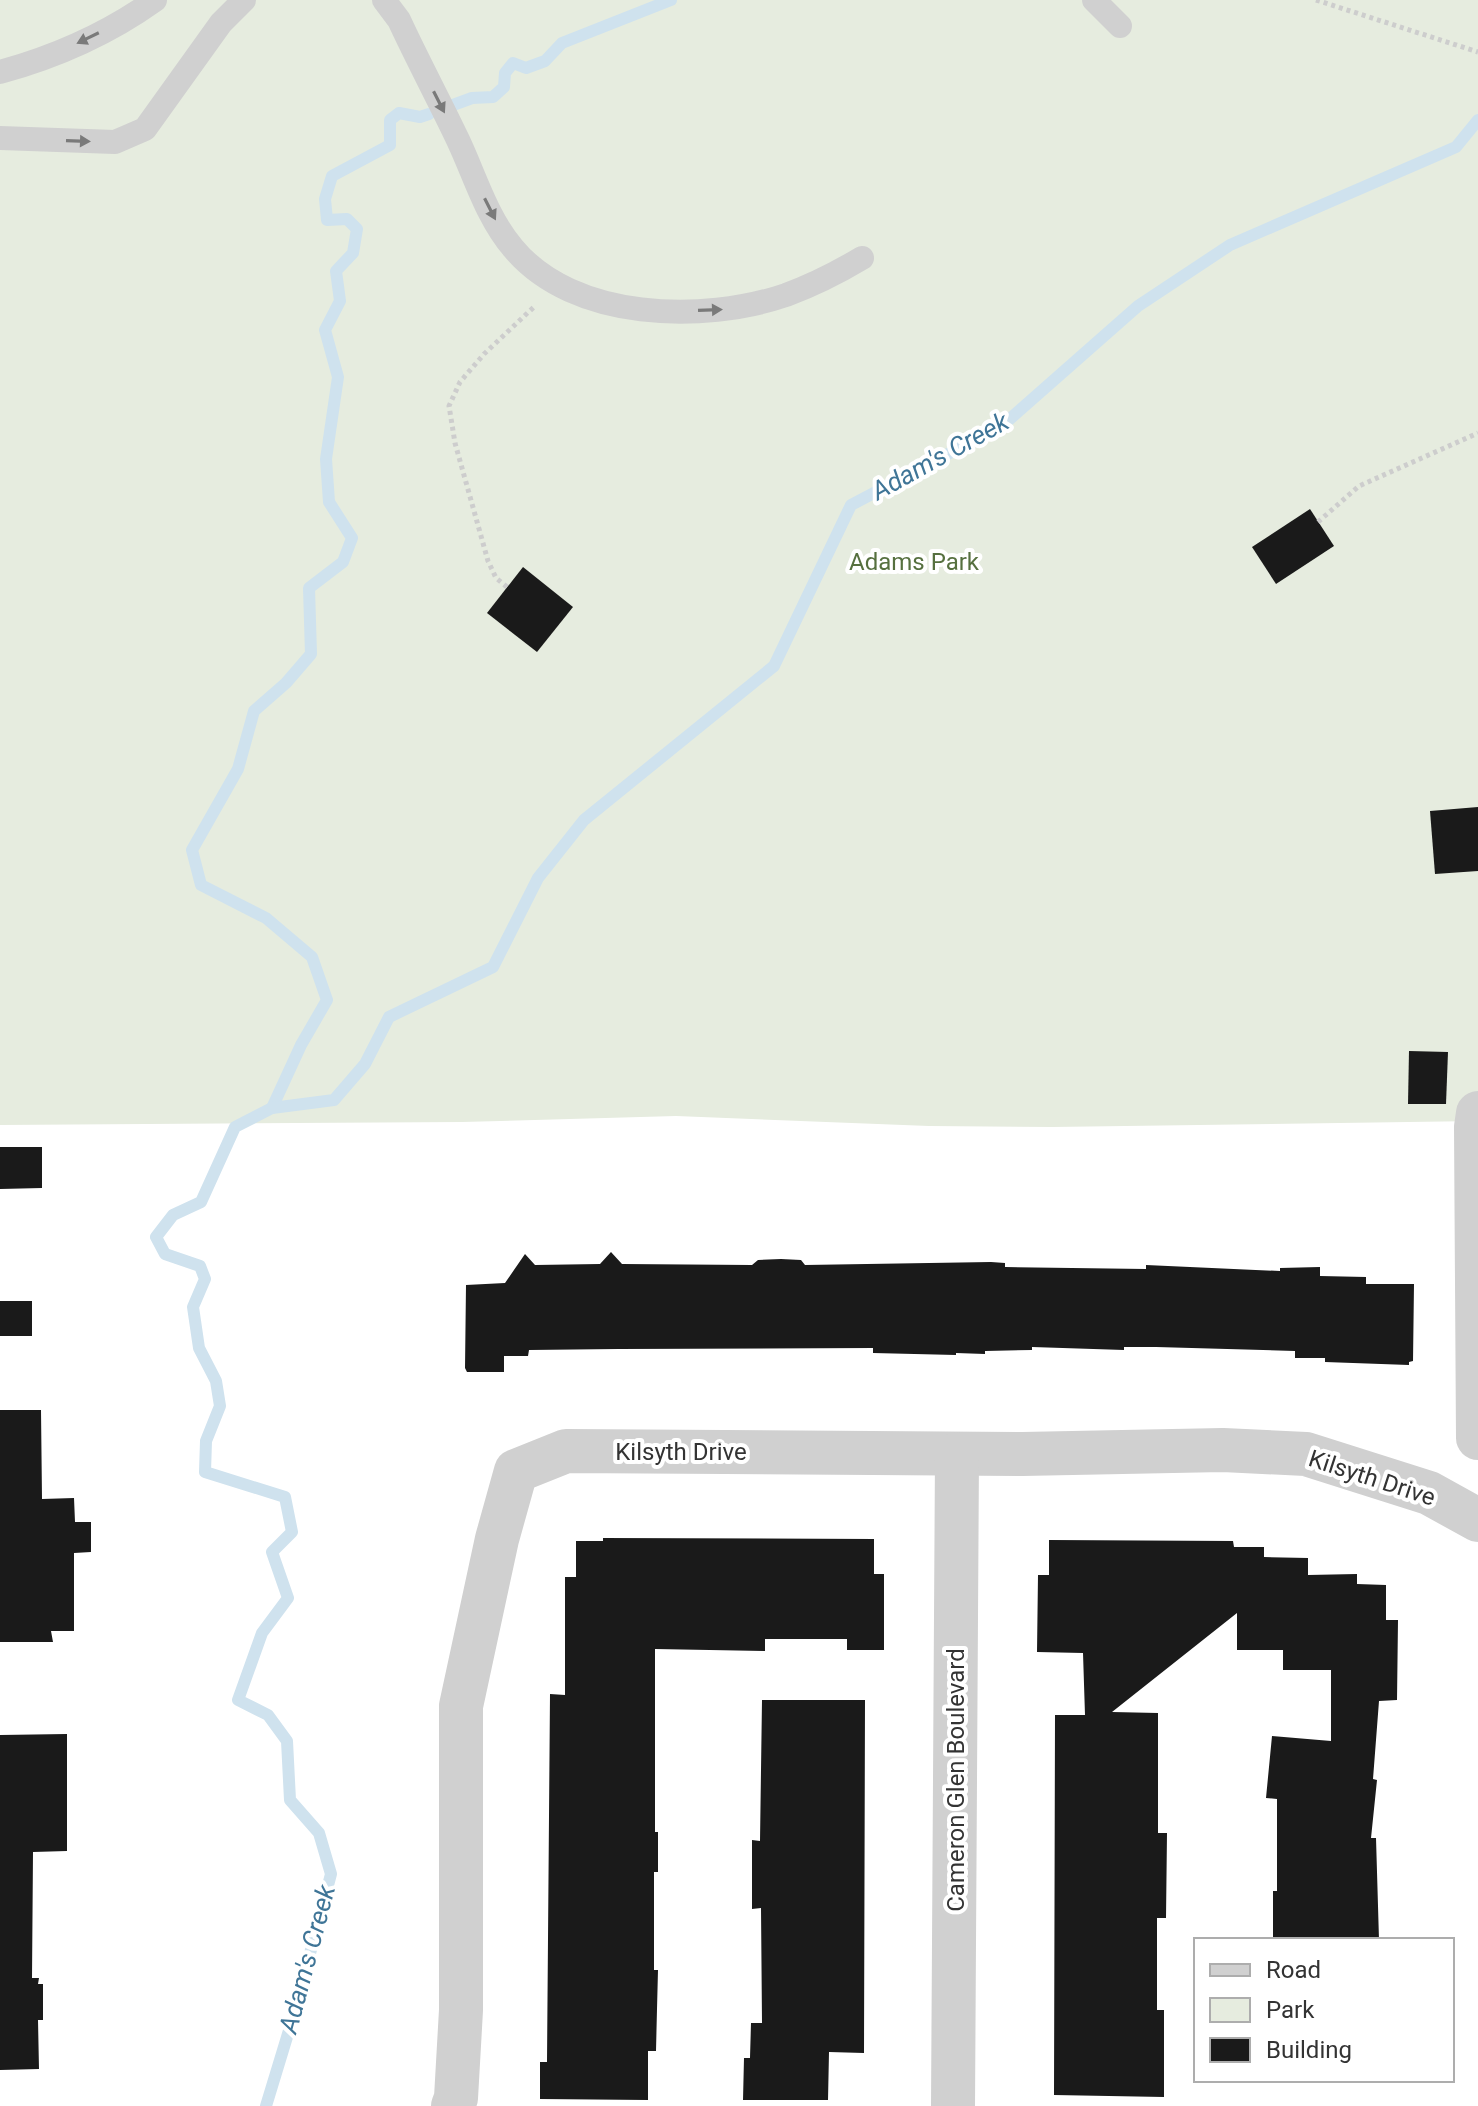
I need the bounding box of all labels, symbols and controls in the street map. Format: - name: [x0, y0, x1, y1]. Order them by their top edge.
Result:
- one-way arrow: [76, 31, 99, 45]
- one-way arrow: [432, 91, 445, 114]
- one-way arrow: [66, 135, 91, 148]
- one-way arrow: [483, 197, 496, 220]
- one-way arrow: [698, 303, 723, 316]
- water label: Adam's Creek: [864, 405, 1015, 507]
- park label: Adams Park: [849, 548, 980, 576]
- street label: Kilsyth Drive: [615, 1438, 747, 1466]
- street label: Kilsyth Drive: [1305, 1444, 1439, 1512]
- street label: Cameron Glen Boulevard: [942, 1648, 970, 1912]
- water label: Adam's Creek: [272, 1880, 342, 2038]
- legend: [1194, 1938, 1454, 2082]
- text: Road: [1266, 1956, 1321, 1984]
- text: Park: [1266, 1996, 1315, 2024]
- text: Building: [1266, 2036, 1352, 2064]

